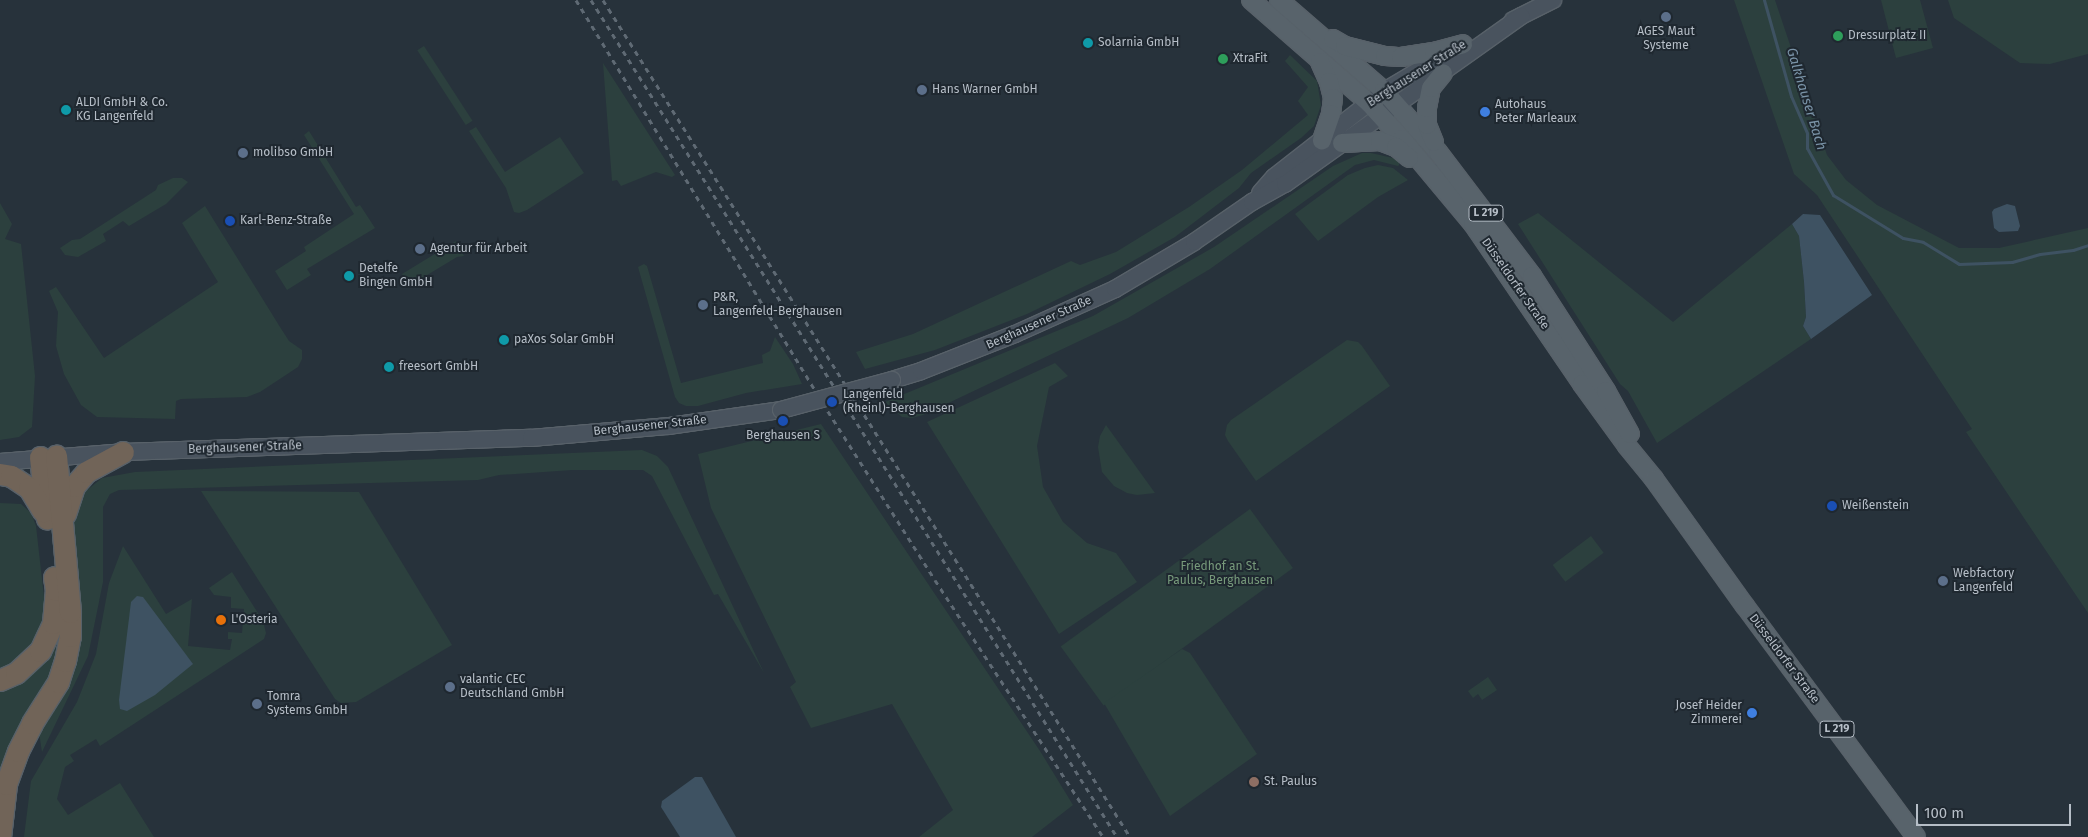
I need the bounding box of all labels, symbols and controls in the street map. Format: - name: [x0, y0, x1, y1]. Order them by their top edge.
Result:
- marker: AGES Maut Systeme: [1660, 11, 1672, 23]
- place label: AGES Maut Systeme: [1637, 25, 1695, 53]
- place label: Dressurplatz II: [1848, 29, 1926, 43]
- marker: Dressurplatz II: [1832, 30, 1844, 42]
- place label: Solarnia GmbH: [1098, 36, 1179, 50]
- marker: Solarnia GmbH: [1082, 37, 1094, 49]
- street label: Berghausener Straße: [1365, 38, 1469, 110]
- water label: Galkhauser Bach: [1782, 46, 1830, 152]
- place label: XtraFit: [1233, 52, 1268, 66]
- marker: XtraFit: [1217, 53, 1229, 65]
- place label: Hans Warner GmbH: [932, 83, 1038, 97]
- marker: Hans Warner GmbH: [916, 84, 928, 96]
- place label: ALDI GmbH & Co. KG Langenfeld: [76, 96, 168, 124]
- place label: Autohaus Peter Marleaux: [1495, 98, 1576, 126]
- marker: ALDI GmbH & Co. KG Langenfeld: [60, 104, 72, 116]
- marker: Autohaus Peter Marleaux: [1479, 106, 1491, 118]
- place label: molibso GmbH: [253, 146, 333, 160]
- marker: molibso GmbH: [237, 147, 249, 159]
- road number: L 219: [1468, 204, 1504, 222]
- place label: Karl-Benz-Straße: [240, 214, 332, 228]
- marker: Karl-Benz-Straße: [224, 215, 236, 227]
- street label: Düsseldorfer Straße: [1478, 236, 1552, 332]
- place label: Agentur für Arbeit: [430, 242, 527, 256]
- marker: Agentur für Arbeit: [414, 243, 426, 255]
- place label: Detelfe Bingen GmbH: [359, 262, 433, 290]
- marker: Detelfe Bingen GmbH: [343, 270, 355, 282]
- place label: P&R, Langenfeld-Berghausen: [713, 291, 842, 319]
- street label: Berghausener Straße: [984, 293, 1094, 353]
- marker: P&R, Langenfeld-Berghausen: [697, 299, 709, 311]
- place label: paXos Solar GmbH: [514, 333, 614, 347]
- marker: paXos Solar GmbH: [498, 334, 510, 346]
- place label: freesort GmbH: [399, 360, 478, 374]
- marker: freesort GmbH: [383, 361, 395, 373]
- place label: Langenfeld (Rheinl)-Berghausen: [843, 388, 955, 416]
- marker: Langenfeld (Rheinl)-Berghausen: [825, 395, 839, 409]
- street label: Berghausener Straße: [593, 413, 707, 439]
- marker: Berghausen S: [777, 415, 789, 427]
- place label: Berghausen S: [746, 429, 820, 443]
- street label: Berghausener Straße: [188, 439, 302, 457]
- place label: Weißenstein: [1842, 499, 1909, 513]
- marker: Weißenstein: [1826, 500, 1838, 512]
- park label: Friedhof an St. Paulus, Berghausen: [1167, 560, 1273, 588]
- place label: Webfactory Langenfeld: [1953, 567, 2014, 595]
- marker: Webfactory Langenfeld: [1937, 575, 1949, 587]
- street label: Düsseldorfer Straße: [1746, 611, 1822, 707]
- place label: L'Osteria: [231, 613, 278, 627]
- marker: L'Osteria: [215, 614, 227, 626]
- place label: valantic CEC Deutschland GmbH: [460, 673, 564, 701]
- marker: valantic CEC Deutschland GmbH: [444, 681, 456, 693]
- place label: Tomra Systems GmbH: [267, 690, 348, 718]
- marker: Tomra Systems GmbH: [251, 698, 263, 710]
- place label: Josef Heider Zimmerei: [1676, 699, 1742, 727]
- marker: Josef Heider Zimmerei: [1746, 707, 1758, 719]
- road number: L 219: [1820, 721, 1854, 738]
- place label: St. Paulus: [1264, 775, 1317, 789]
- marker: St. Paulus: [1248, 776, 1260, 788]
- scale bar: [1918, 794, 2073, 826]
- text: 100 m: [1924, 804, 1964, 822]

